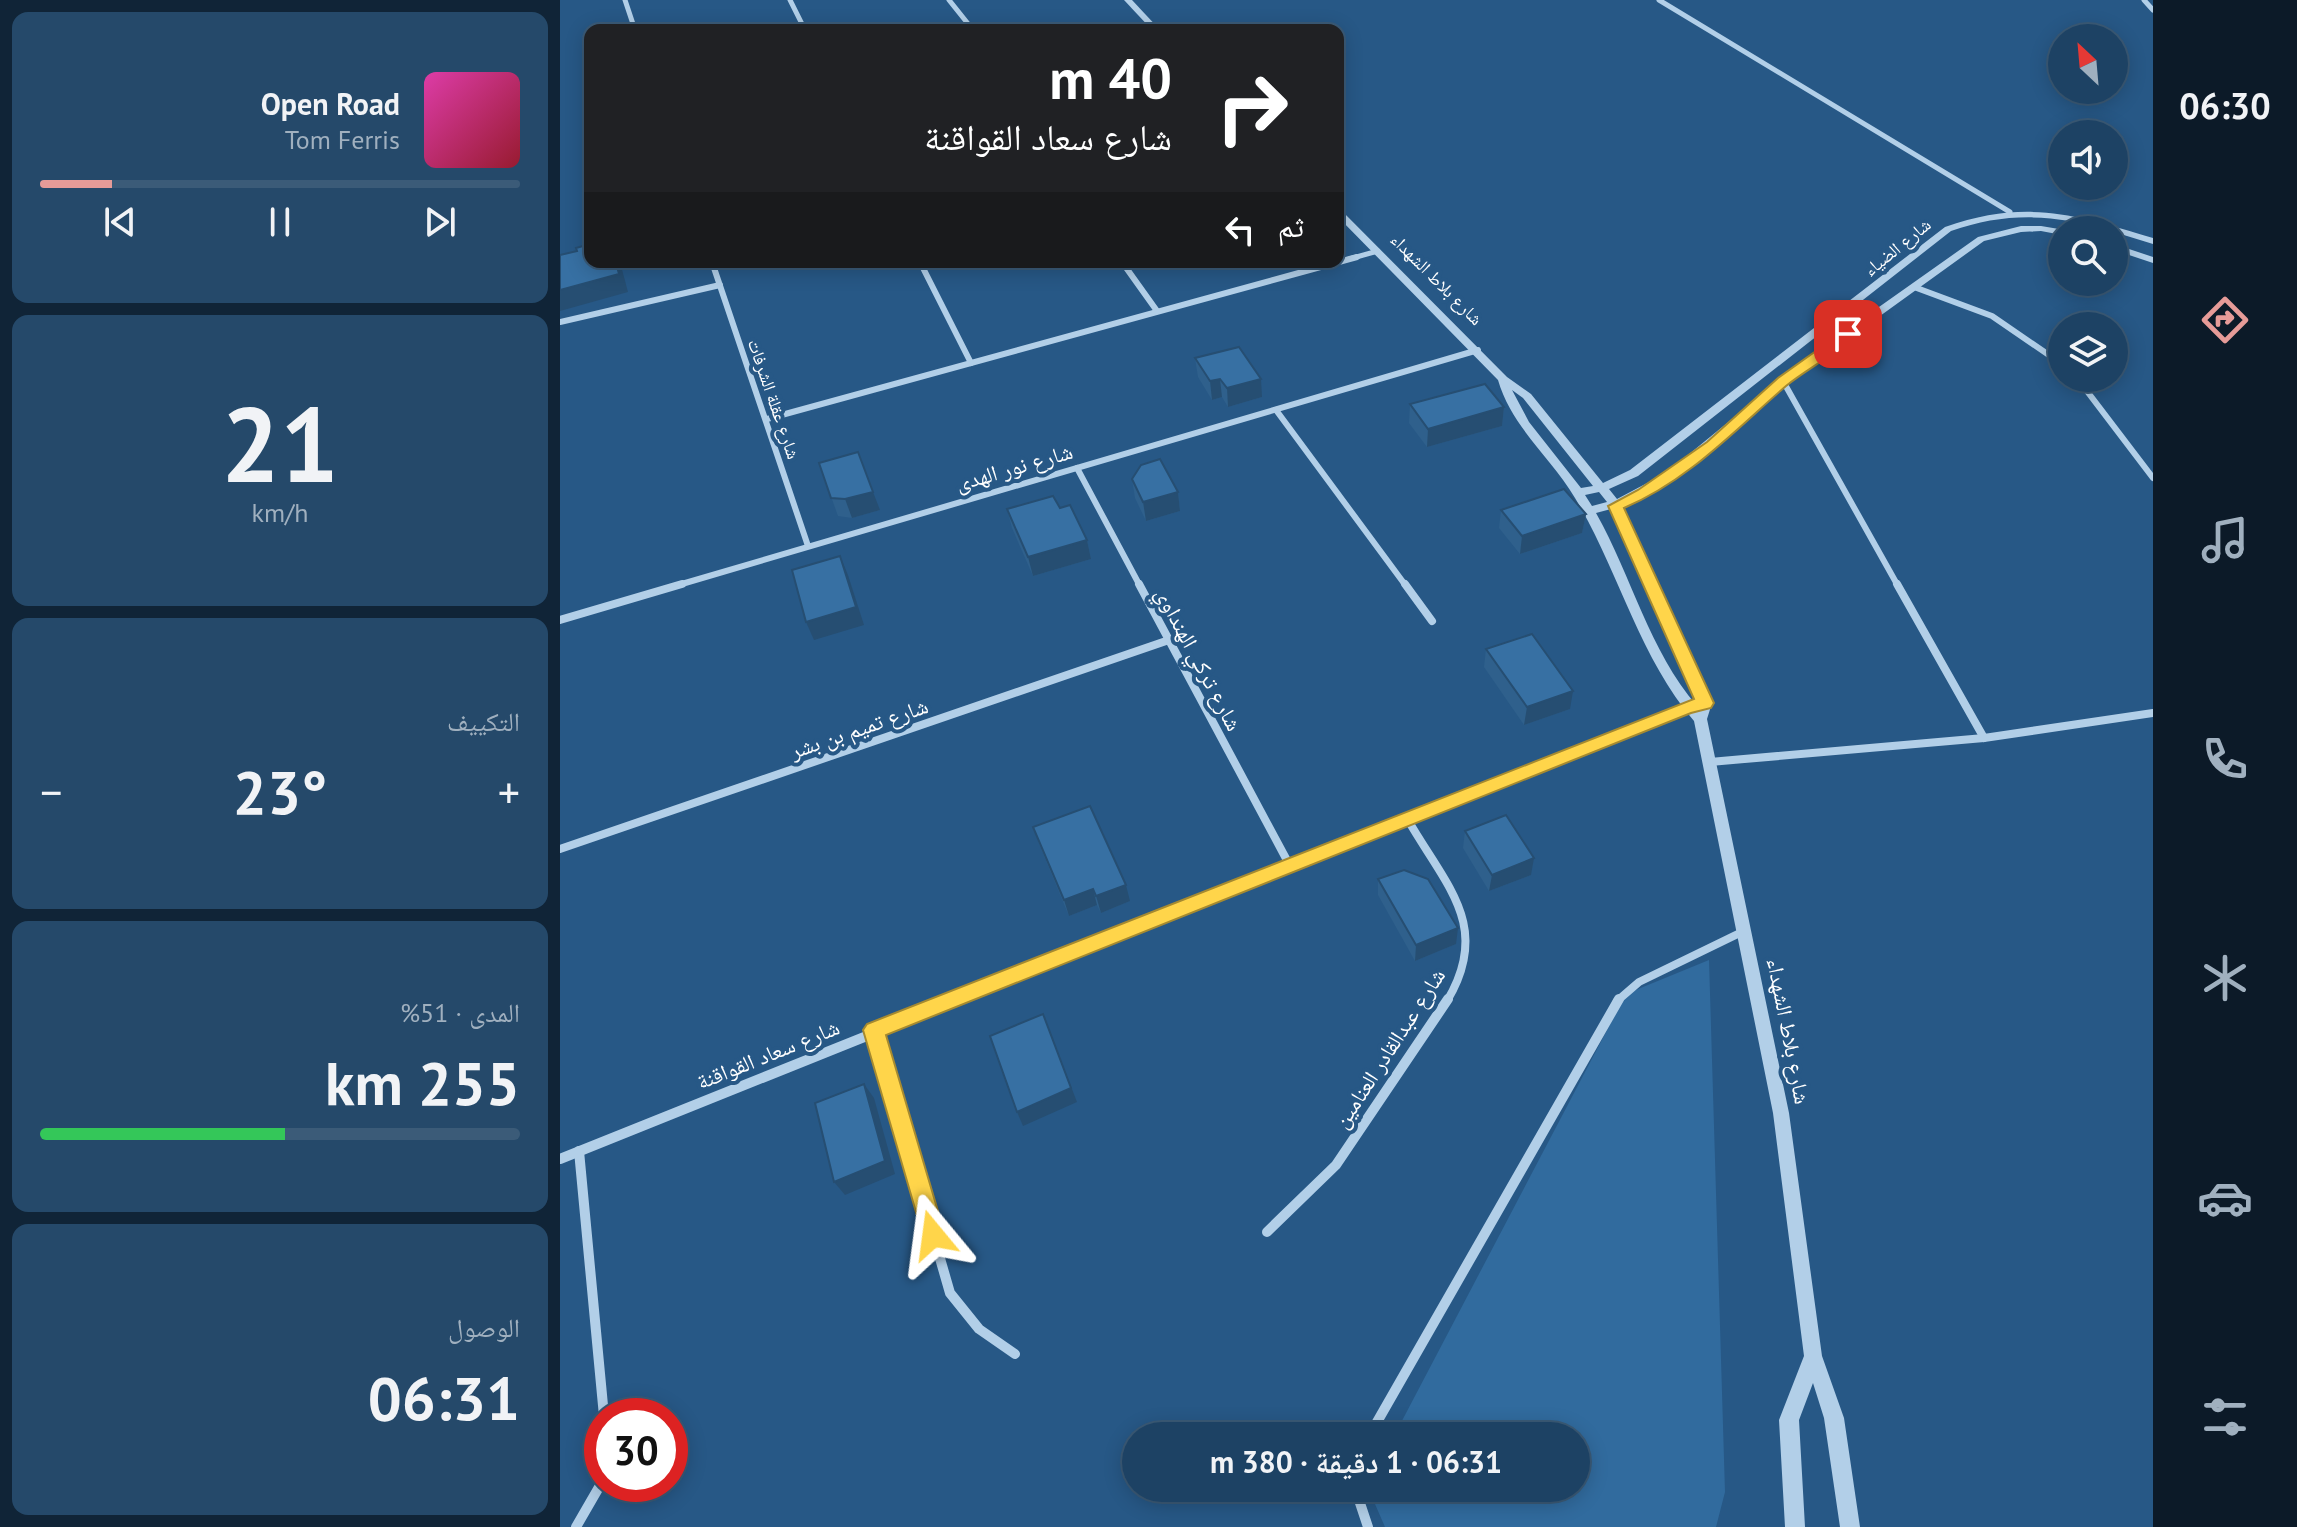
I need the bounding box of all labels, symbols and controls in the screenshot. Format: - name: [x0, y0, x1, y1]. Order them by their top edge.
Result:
- north arrow: [2048, 24, 2128, 104]
- map controls: [2048, 24, 2128, 392]
- text: 40 m: [1049, 42, 1172, 114]
- icon: right: [1200, 56, 1304, 160]
- text: 06:30: [2179, 82, 2271, 129]
- text: Open Road: [261, 84, 400, 123]
- text: شارع سعاد القواقنة: [924, 113, 1172, 160]
- button: sound: [2048, 120, 2128, 200]
- text: Tom Ferris: [285, 123, 400, 156]
- icon: previous: [98, 200, 142, 244]
- icon: pause: [258, 200, 302, 244]
- icon: next: [418, 200, 462, 244]
- text: ثم: [1278, 206, 1304, 245]
- icon: left: [1218, 208, 1262, 252]
- street label: شارع الضياء: [1859, 213, 1935, 281]
- button: search: [2048, 216, 2128, 296]
- street label: شارع بلاط الشهداء: [1386, 228, 1488, 330]
- icon: directions: [2197, 292, 2253, 348]
- pin: [1814, 300, 1882, 368]
- icon: arrive: [1826, 312, 1870, 356]
- button: layers: [2048, 312, 2128, 392]
- street label: شارع عقلة الشرفات: [743, 336, 805, 462]
- text: 21: [221, 376, 339, 511]
- street label: شارع نور الهدى: [952, 437, 1076, 497]
- text: km/h: [252, 496, 309, 529]
- icon: music: [2197, 512, 2253, 568]
- street label: شارع تركي الهنداوي: [1146, 582, 1249, 737]
- street label: شارع تميم بن بشر: [785, 691, 932, 766]
- text: التكييف: [447, 705, 520, 738]
- icon: phone: [2197, 731, 2253, 787]
- text: 23°: [233, 753, 327, 831]
- text: −: [40, 763, 62, 820]
- text: +: [498, 763, 520, 820]
- icon: climate: [2197, 950, 2253, 1006]
- street label: شارع بلاط الشهداء: [1761, 956, 1817, 1106]
- street label: شارع عبدالقادر العنامين: [1327, 963, 1451, 1133]
- text: المدى · 51%: [400, 996, 520, 1029]
- street label: شارع سعاد القواقنة: [693, 1013, 843, 1095]
- text: 255 km: [325, 1044, 520, 1122]
- icon: car: [2197, 1170, 2253, 1226]
- position arrow: [891, 1193, 975, 1277]
- text: الوصول: [448, 1311, 520, 1344]
- text: 06:31: [368, 1359, 520, 1437]
- icon: filters: [2197, 1389, 2253, 1445]
- speed limit sign: 30: [584, 1398, 688, 1502]
- text: 06:31 · 1 دقيقة · 380 m: [1210, 1442, 1502, 1481]

